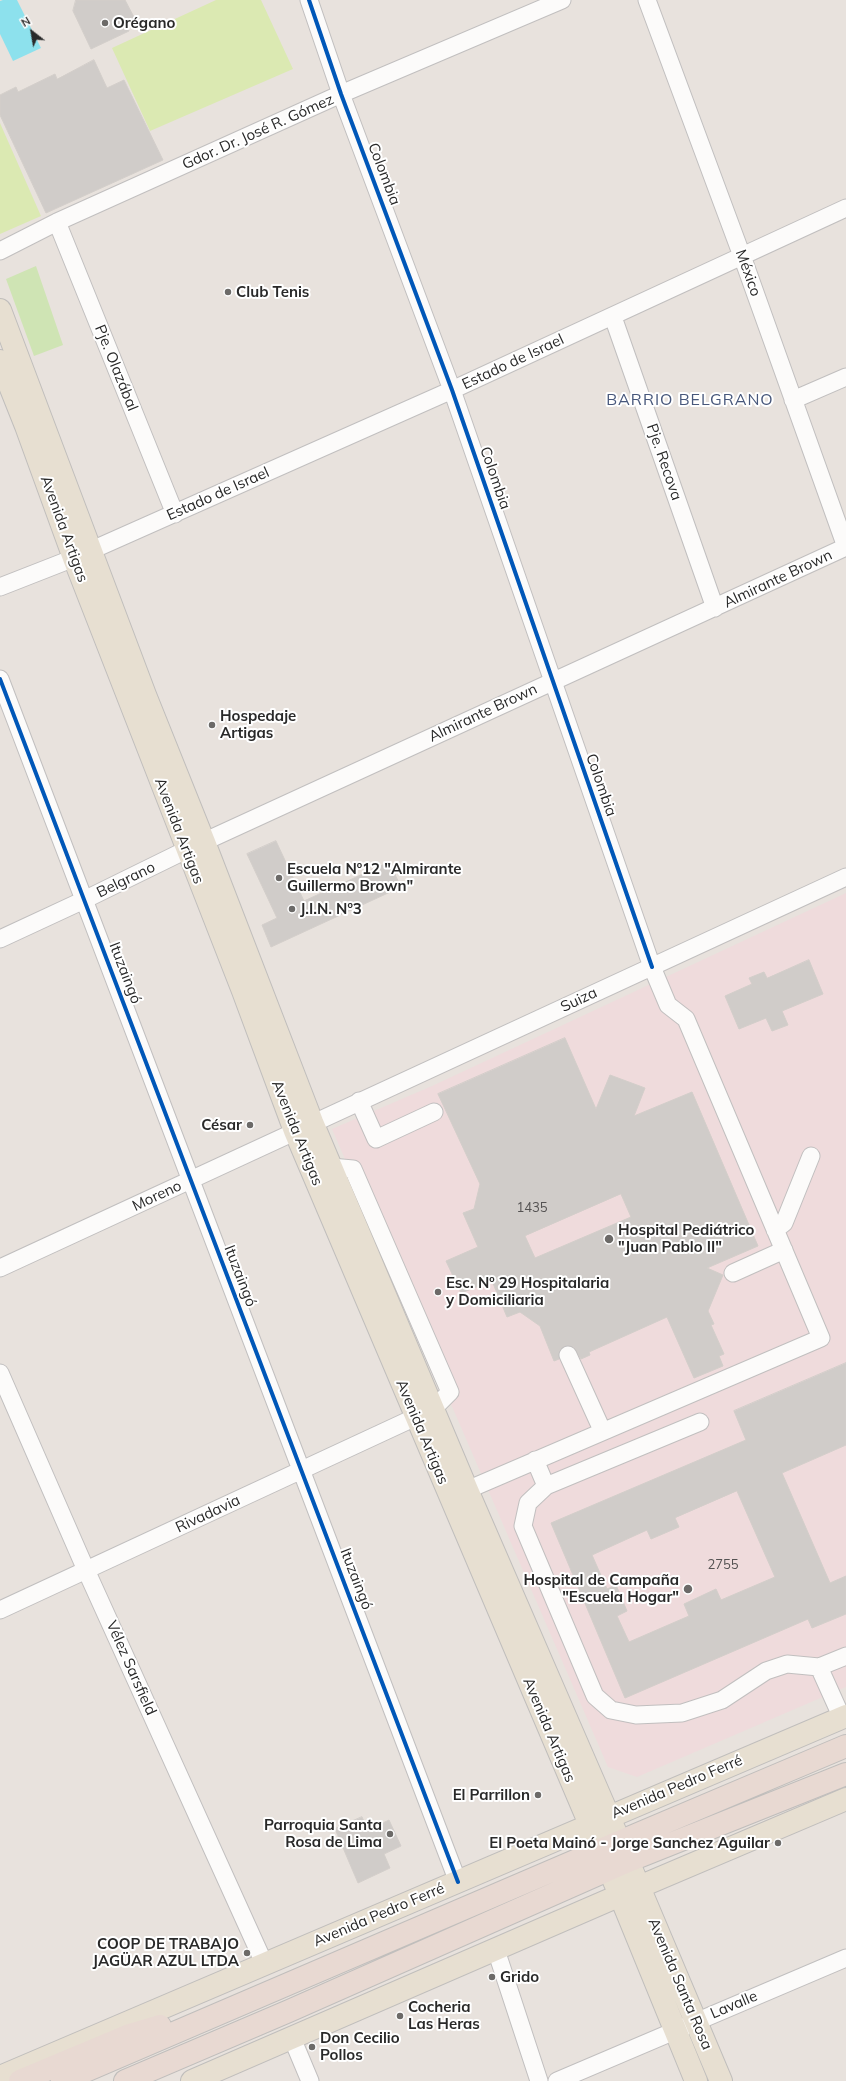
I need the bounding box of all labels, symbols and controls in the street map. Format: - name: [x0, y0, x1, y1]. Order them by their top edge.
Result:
- north arrow: [12, 12, 52, 52]
- text: N: [19, 14, 33, 30]
- place label: Orégano: [113, 14, 175, 32]
- marker: Orégano: [100, 18, 110, 28]
- street label: Gdor. Dr. José R. Gómez: [179, 90, 337, 174]
- street label: Colombia: [364, 140, 404, 208]
- street label: México: [731, 247, 765, 299]
- place label: Club Tenis: [236, 283, 309, 301]
- marker: Club Tenis: [223, 287, 233, 297]
- street label: Pje. Olazábal: [91, 322, 141, 414]
- street label: Estado de Israel: [459, 331, 567, 393]
- district label: BARRIO BELGRANO: [606, 390, 774, 410]
- street label: Pje. Recova: [643, 421, 685, 503]
- street label: Colombia: [476, 444, 514, 512]
- street label: Estado de Israel: [164, 463, 272, 525]
- street label: Avenida Artigas: [36, 473, 92, 585]
- street label: Almirante Brown: [721, 546, 835, 612]
- street label: Almirante Brown: [426, 680, 540, 746]
- place label: Hospedaje Artigas: [220, 707, 296, 742]
- marker: Hospedaje Artigas: [207, 720, 217, 730]
- street label: Colombia: [582, 751, 620, 819]
- street label: Avenida Artigas: [151, 775, 207, 887]
- street label: Belgrano: [94, 858, 158, 902]
- place label: Escuela Nº12 "Almirante Guillermo Brown": [287, 860, 461, 895]
- marker: Escuela Nº12 "Almirante Guillermo Brown": [274, 873, 284, 883]
- place label: J.I.N. Nº3: [300, 900, 362, 918]
- marker: J.I.N. Nº3: [287, 904, 297, 914]
- street label: Ituzaingó: [105, 940, 145, 1006]
- street label: Suiza: [558, 984, 600, 1016]
- street label: Avenida Artigas: [268, 1078, 326, 1188]
- place label: César: [201, 1116, 242, 1134]
- marker: César: [245, 1120, 255, 1130]
- street label: Moreno: [129, 1177, 185, 1215]
- house number: 1435: [516, 1200, 548, 1216]
- place label: Hospital Pediátrico "Juan Pablo II": [618, 1221, 754, 1256]
- marker: Hospital Pediátrico "Juan Pablo II": [603, 1233, 615, 1245]
- street label: Ituzaingó: [220, 1243, 260, 1309]
- place label: Esc. Nº 29 Hospitalaria y Domiciliaria: [446, 1274, 609, 1309]
- marker: Esc. Nº 29 Hospitalaria y Domiciliaria: [433, 1287, 443, 1297]
- street label: Avenida Artigas: [392, 1377, 452, 1487]
- street label: Rivadavia: [173, 1491, 243, 1537]
- street label: Ituzaingó: [336, 1546, 376, 1612]
- house number: 2755: [707, 1557, 739, 1573]
- place label: Hospital de Campaña "Escuela Hogar": [523, 1571, 679, 1606]
- marker: Hospital de Campaña "Escuela Hogar": [682, 1583, 694, 1595]
- street label: Vélez Sarsfield: [102, 1618, 160, 1718]
- street label: Avenida Artigas: [519, 1675, 579, 1785]
- street label: Avenida Pedro Ferré: [609, 1751, 745, 1823]
- place label: El Parrillon: [453, 1786, 530, 1804]
- marker: El Parrillon: [533, 1790, 543, 1800]
- place label: Parroquia Santa Rosa de Lima: [264, 1816, 382, 1851]
- marker: Parroquia Santa Rosa de Lima: [385, 1829, 395, 1839]
- place label: El Poeta Mainó - Jorge Sanchez Aguilar: [489, 1834, 770, 1852]
- marker: El Poeta Mainó - Jorge Sanchez Aguilar: [773, 1838, 783, 1848]
- street label: Avenida Pedro Ferré: [311, 1879, 447, 1951]
- street label: Avenida Santa Rosa: [644, 1915, 716, 2053]
- place label: COOP DE TRABAJO JAGÜAR AZUL LTDA: [93, 1935, 239, 1970]
- marker: COOP DE TRABAJO JAGÜAR AZUL LTDA: [242, 1948, 252, 1958]
- place label: Grido: [500, 1968, 539, 1986]
- marker: Grido: [487, 1972, 497, 1982]
- street label: Lavalle: [708, 1987, 760, 2023]
- place label: Cocheria Las Heras: [408, 1998, 480, 2033]
- marker: Cocheria Las Heras: [395, 2011, 405, 2021]
- place label: Don Cecilio Pollos: [320, 2029, 400, 2064]
- marker: Don Cecilio Pollos: [307, 2042, 317, 2052]

